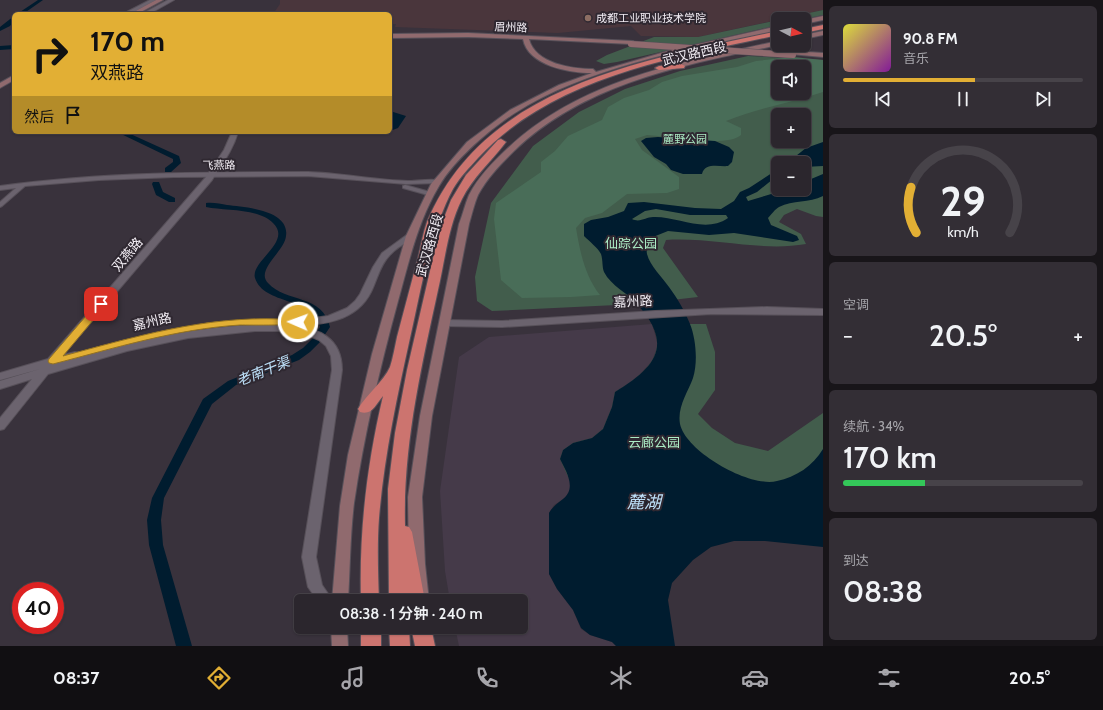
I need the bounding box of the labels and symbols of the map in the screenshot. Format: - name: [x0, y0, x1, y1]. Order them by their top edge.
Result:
- place label: 成都工业职业技术学院: [596, 11, 706, 25]
- north arrow: [771, 12, 811, 52]
- marker: 成都工业职业技术学院: [583, 13, 593, 23]
- street label: 眉州路: [494, 19, 528, 35]
- street label: 武汉路西段: [661, 38, 727, 68]
- park label: 麓野公园: [663, 132, 707, 146]
- street label: 飞燕路: [202, 158, 236, 172]
- street label: 武汉路西段: [412, 212, 446, 278]
- street label: 双燕路: [108, 234, 146, 274]
- park label: 仙踪公园: [605, 235, 657, 251]
- pin: [84, 287, 118, 321]
- street label: 嘉州路: [613, 292, 653, 310]
- position arrow: [277, 301, 319, 343]
- street label: 嘉州路: [131, 309, 173, 333]
- water label: 老南干渠: [234, 351, 294, 390]
- park label: 云廊公园: [628, 434, 680, 450]
- water label: 麓湖: [627, 492, 664, 512]
- speed limit sign: 40: [12, 582, 64, 634]

